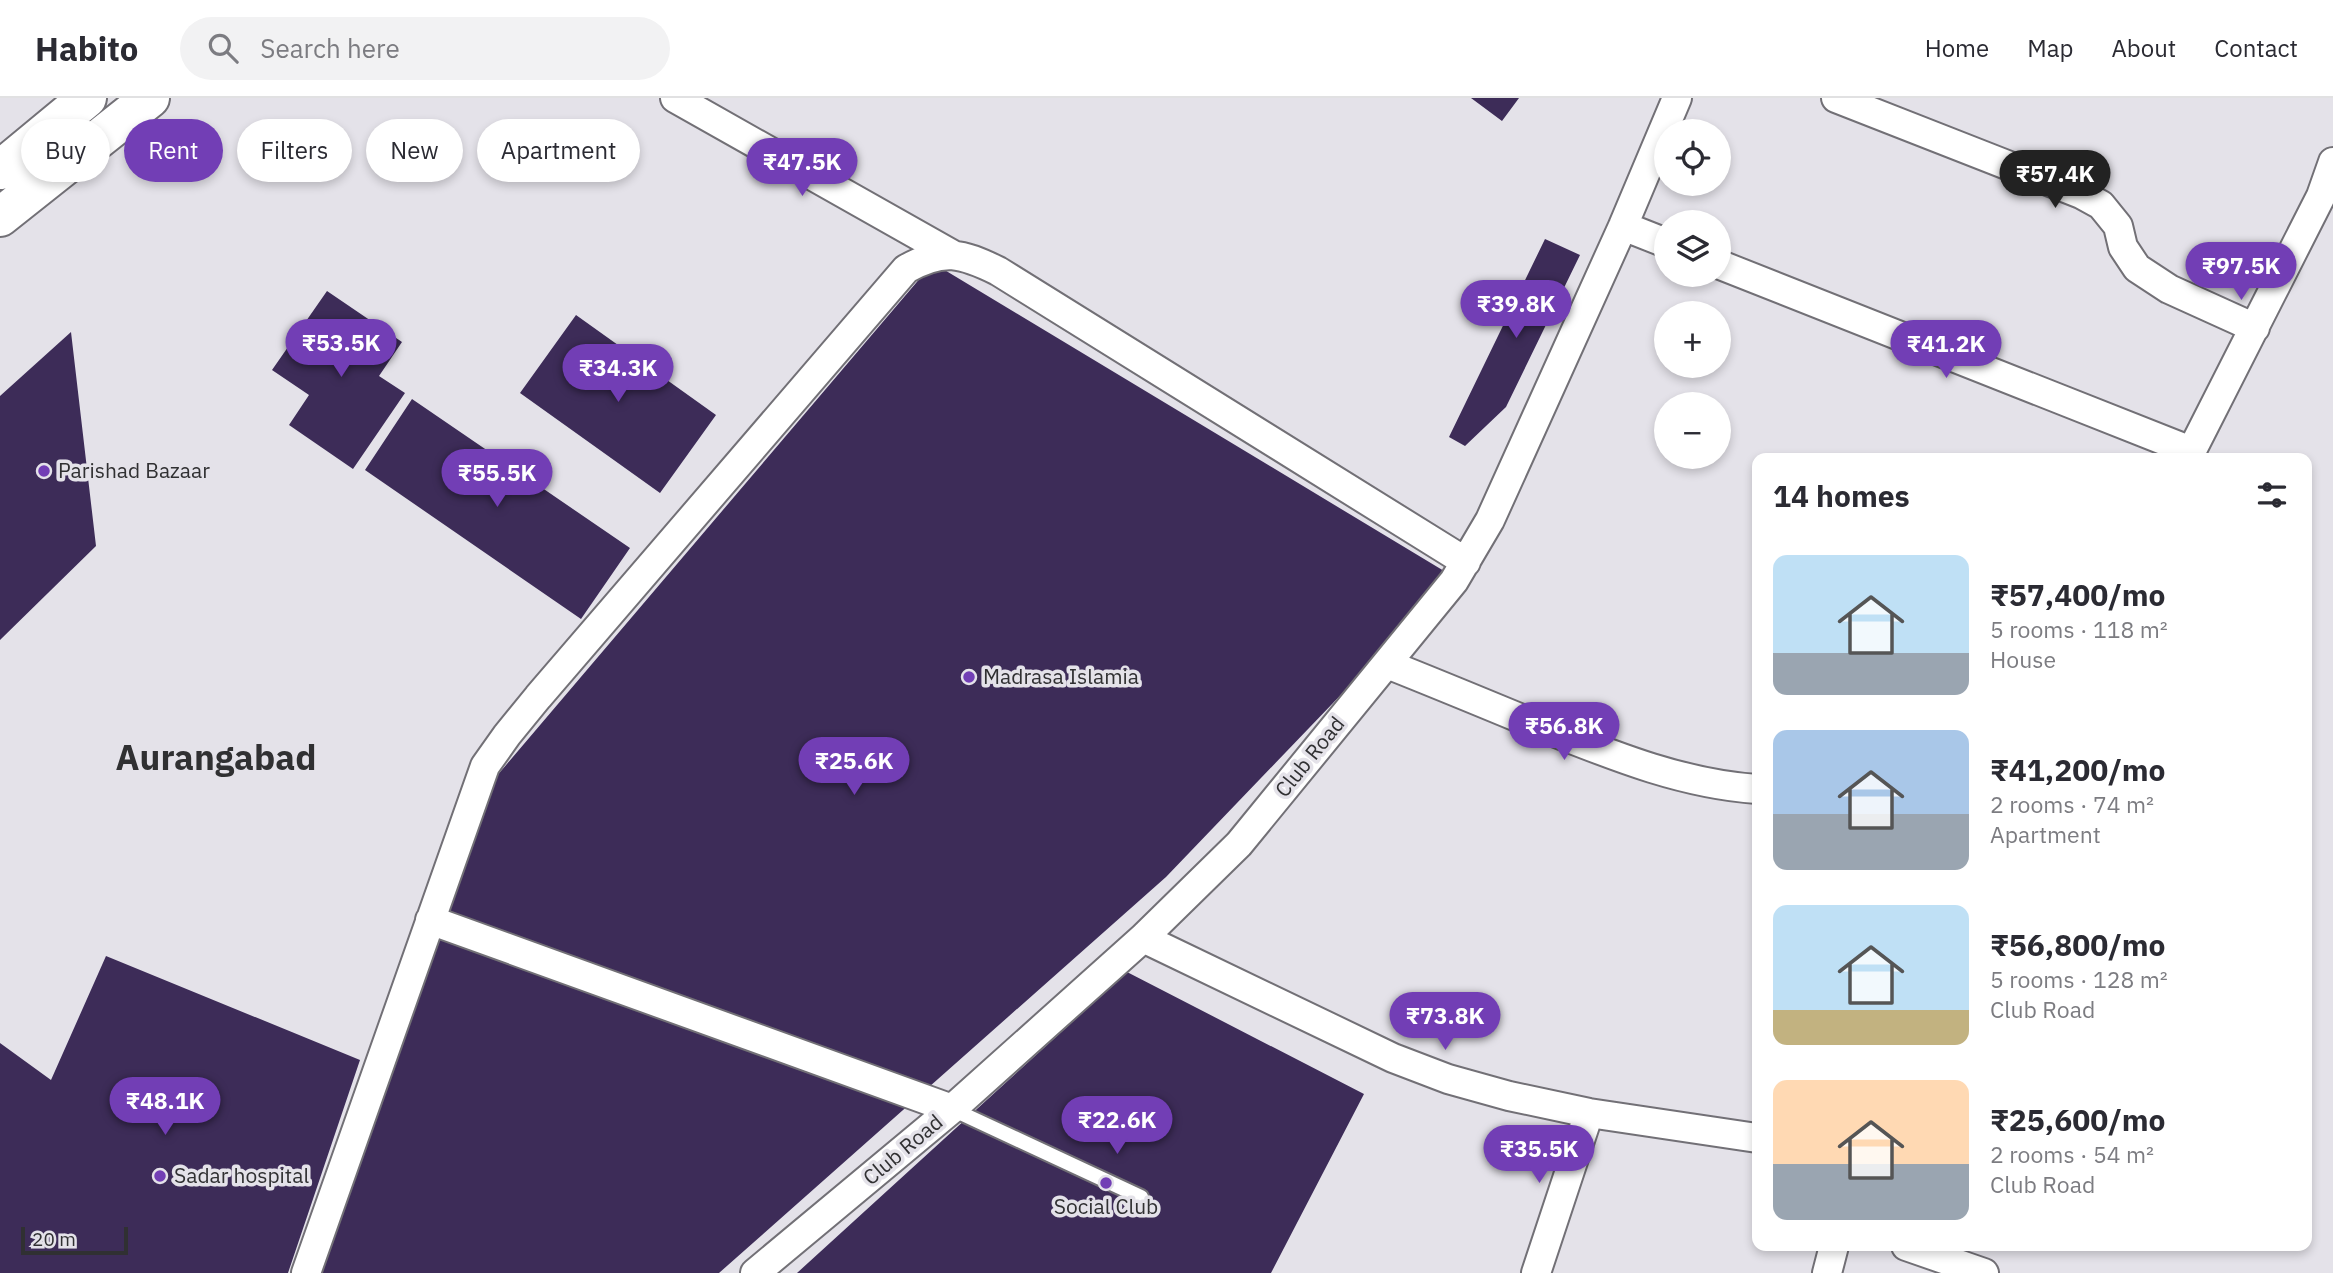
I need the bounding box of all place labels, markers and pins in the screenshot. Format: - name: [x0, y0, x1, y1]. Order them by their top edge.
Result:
- pin: ₹47.5K: [745, 139, 859, 198]
- pin: ₹57.4K: [1998, 150, 2112, 210]
- pin: ₹97.5K: [2184, 242, 2298, 302]
- pin: ₹39.8K: [1459, 280, 1573, 340]
- pin: ₹53.5K: [284, 320, 398, 379]
- pin: ₹41.2K: [1889, 320, 2003, 380]
- pin: ₹34.3K: [561, 344, 675, 404]
- pin: ₹55.5K: [440, 450, 554, 509]
- place label: Parishad Bazaar: [58, 456, 210, 484]
- marker: Parishad Bazaar: [36, 463, 52, 479]
- place label: Madrasa Islamia: [983, 662, 1139, 690]
- marker: Madrasa Islamia: [961, 669, 977, 685]
- pin: ₹56.8K: [1507, 702, 1621, 762]
- pin: ₹25.6K: [797, 738, 911, 797]
- pin: ₹73.8K: [1388, 992, 1502, 1052]
- pin: ₹48.1K: [108, 1077, 222, 1137]
- pin: ₹22.6K: [1060, 1096, 1174, 1156]
- pin: ₹35.5K: [1482, 1126, 1596, 1185]
- place label: Sadar hospital: [174, 1161, 309, 1189]
- marker: Sadar hospital: [152, 1168, 168, 1184]
- marker: Social Club: [1098, 1175, 1114, 1191]
- place label: Social Club: [1054, 1192, 1158, 1220]

